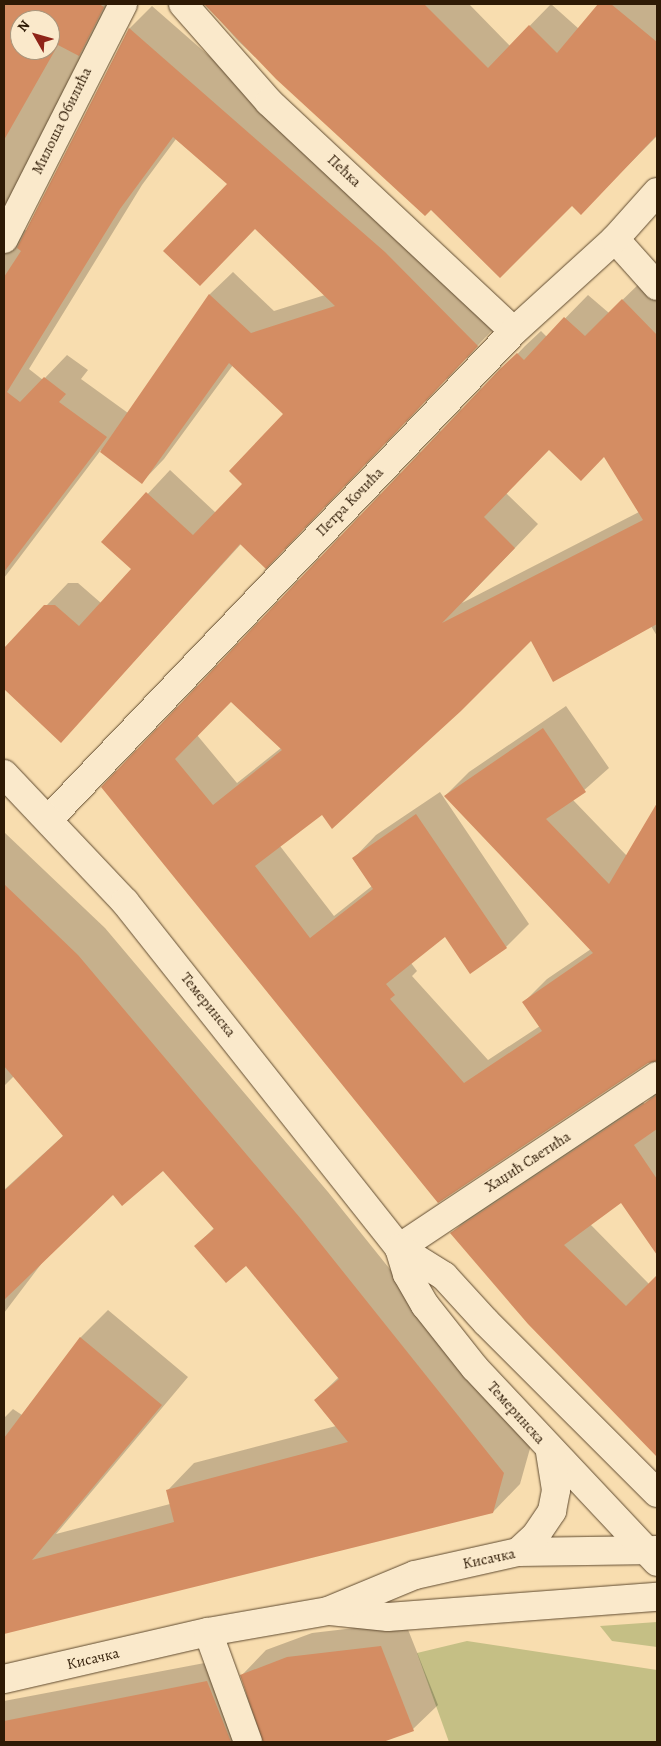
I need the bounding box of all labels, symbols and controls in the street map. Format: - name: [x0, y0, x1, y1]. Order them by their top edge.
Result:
- north arrow: [10, 10, 60, 60]
- text: N: [13, 16, 34, 36]
- street label: Милоша Обилића: [28, 65, 96, 177]
- street label: Пећка: [323, 151, 365, 191]
- street label: Петра Кочића: [313, 464, 387, 540]
- street label: Темеринска: [177, 969, 239, 1041]
- street label: Хаџић Светића: [482, 1128, 574, 1196]
- street label: Темеринска: [483, 1378, 549, 1448]
- street label: Кисачка: [461, 1545, 517, 1573]
- street label: Кисачка: [65, 1644, 121, 1674]

